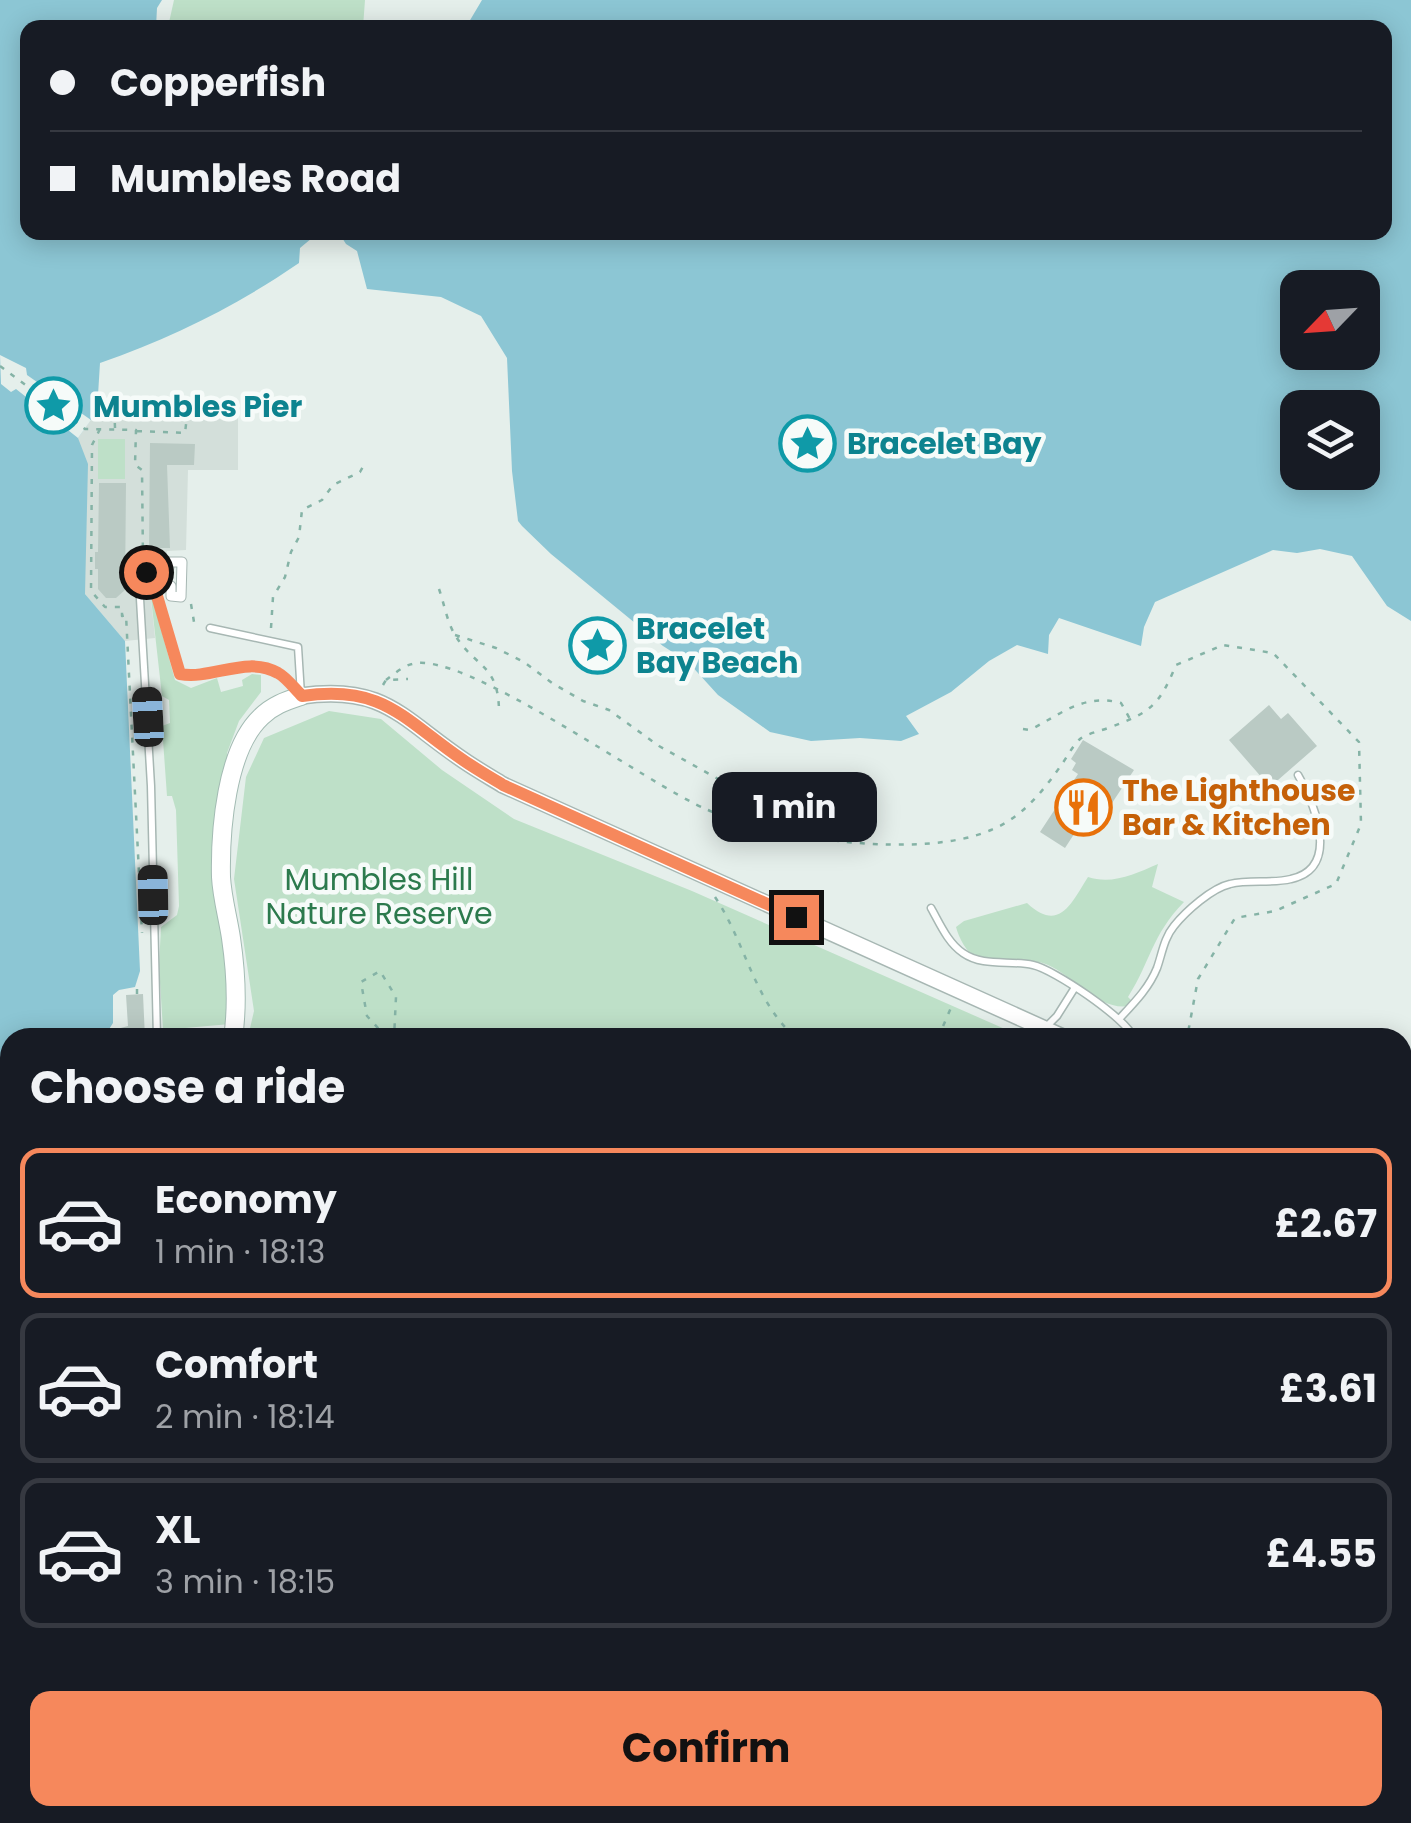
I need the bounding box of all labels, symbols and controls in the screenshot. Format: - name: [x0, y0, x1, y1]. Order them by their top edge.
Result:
- text: Copperfish: [110, 56, 326, 109]
- text: Mumbles Road: [110, 152, 401, 205]
- north arrow: [1280, 270, 1380, 370]
- map controls: [1280, 270, 1380, 490]
- place icon: Mumbles Pier: [24, 376, 84, 436]
- place label: Mumbles Pier: [93, 385, 302, 428]
- button: layers: [1280, 390, 1380, 490]
- place icon: Bracelet Bay: [778, 413, 838, 473]
- place label: Bracelet Bay: [847, 422, 1042, 465]
- route start: [124, 550, 169, 595]
- place label: Bracelet Bay Beach: [636, 607, 798, 684]
- place icon: Bracelet Bay Beach: [567, 615, 627, 675]
- car: [131, 686, 165, 748]
- place label: The Lighthouse Bar & Kitchen: [1122, 769, 1356, 846]
- callout: 1 min: [714, 772, 878, 842]
- restaurant icon: The Lighthouse Bar & Kitchen: [1053, 777, 1113, 837]
- text: 1 min: [753, 784, 836, 829]
- park label: Mumbles Hill Nature Reserve: [265, 858, 493, 935]
- car: [137, 865, 169, 925]
- route end: [774, 895, 819, 940]
- text: Choose a ride: [30, 1056, 345, 1119]
- text: Economy: [155, 1173, 337, 1226]
- icon: car: [35, 1178, 125, 1268]
- text: £2.67: [1275, 1197, 1377, 1250]
- text: 1 min · 18:13: [155, 1229, 325, 1274]
- text: Comfort: [155, 1338, 318, 1391]
- icon: car: [35, 1343, 125, 1433]
- text: £3.61: [1280, 1362, 1377, 1415]
- text: 2 min · 18:14: [155, 1394, 335, 1439]
- text: XL: [155, 1503, 200, 1556]
- icon: car: [35, 1508, 125, 1598]
- text: £4.55: [1266, 1527, 1377, 1580]
- text: 3 min · 18:15: [155, 1559, 335, 1604]
- button: Confirm: [30, 1691, 1382, 1806]

